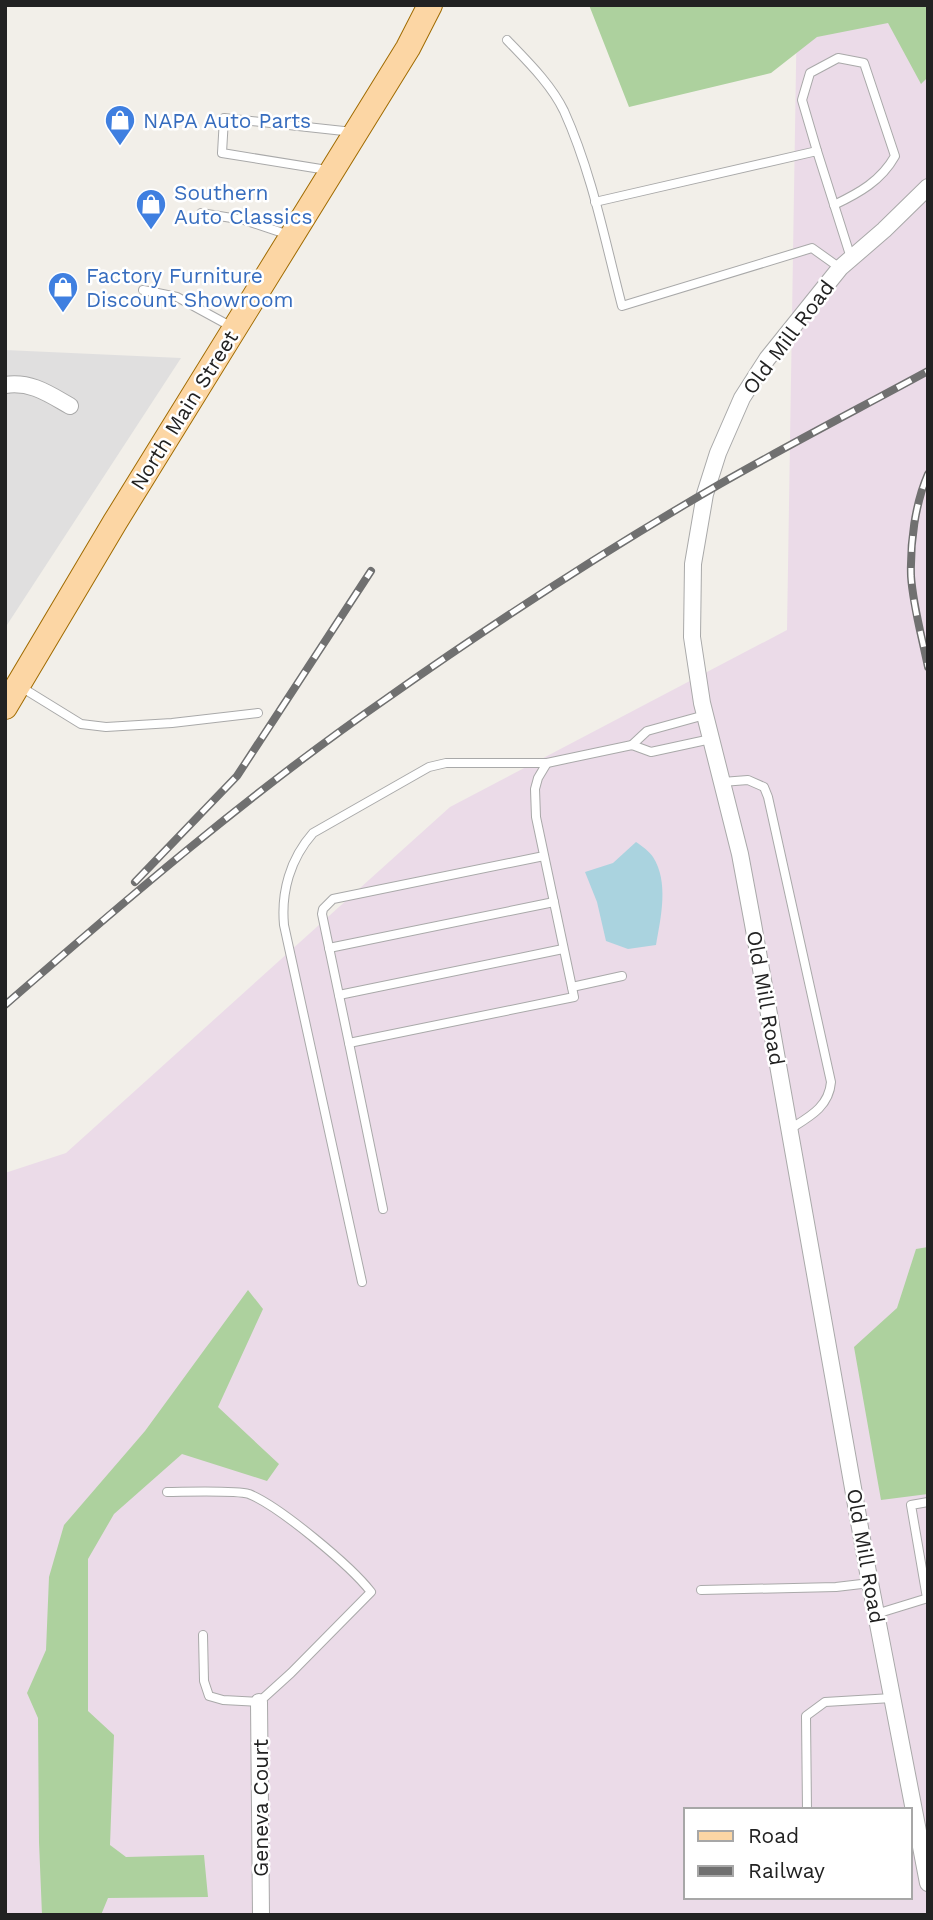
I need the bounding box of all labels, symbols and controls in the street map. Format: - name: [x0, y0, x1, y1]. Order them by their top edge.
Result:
- shop icon: NAPA Auto Parts: [103, 103, 137, 147]
- place label: NAPA Auto Parts: [143, 108, 311, 133]
- place label: Southern Auto Classics: [174, 180, 312, 229]
- shop icon: Southern Auto Classics: [134, 187, 168, 231]
- place label: Factory Furniture Discount Showroom: [86, 263, 294, 312]
- shop icon: Factory Furniture Discount Showroom: [46, 270, 80, 314]
- street label: Old Mill Road: [737, 275, 839, 399]
- street label: North Main Street: [125, 325, 243, 494]
- street label: Old Mill Road: [742, 929, 790, 1067]
- street label: Old Mill Road: [842, 1487, 890, 1625]
- street label: Geneva Court: [248, 1739, 273, 1877]
- legend: [684, 1808, 912, 1899]
- text: Road: [748, 1823, 799, 1848]
- text: Railway: [748, 1858, 825, 1883]

